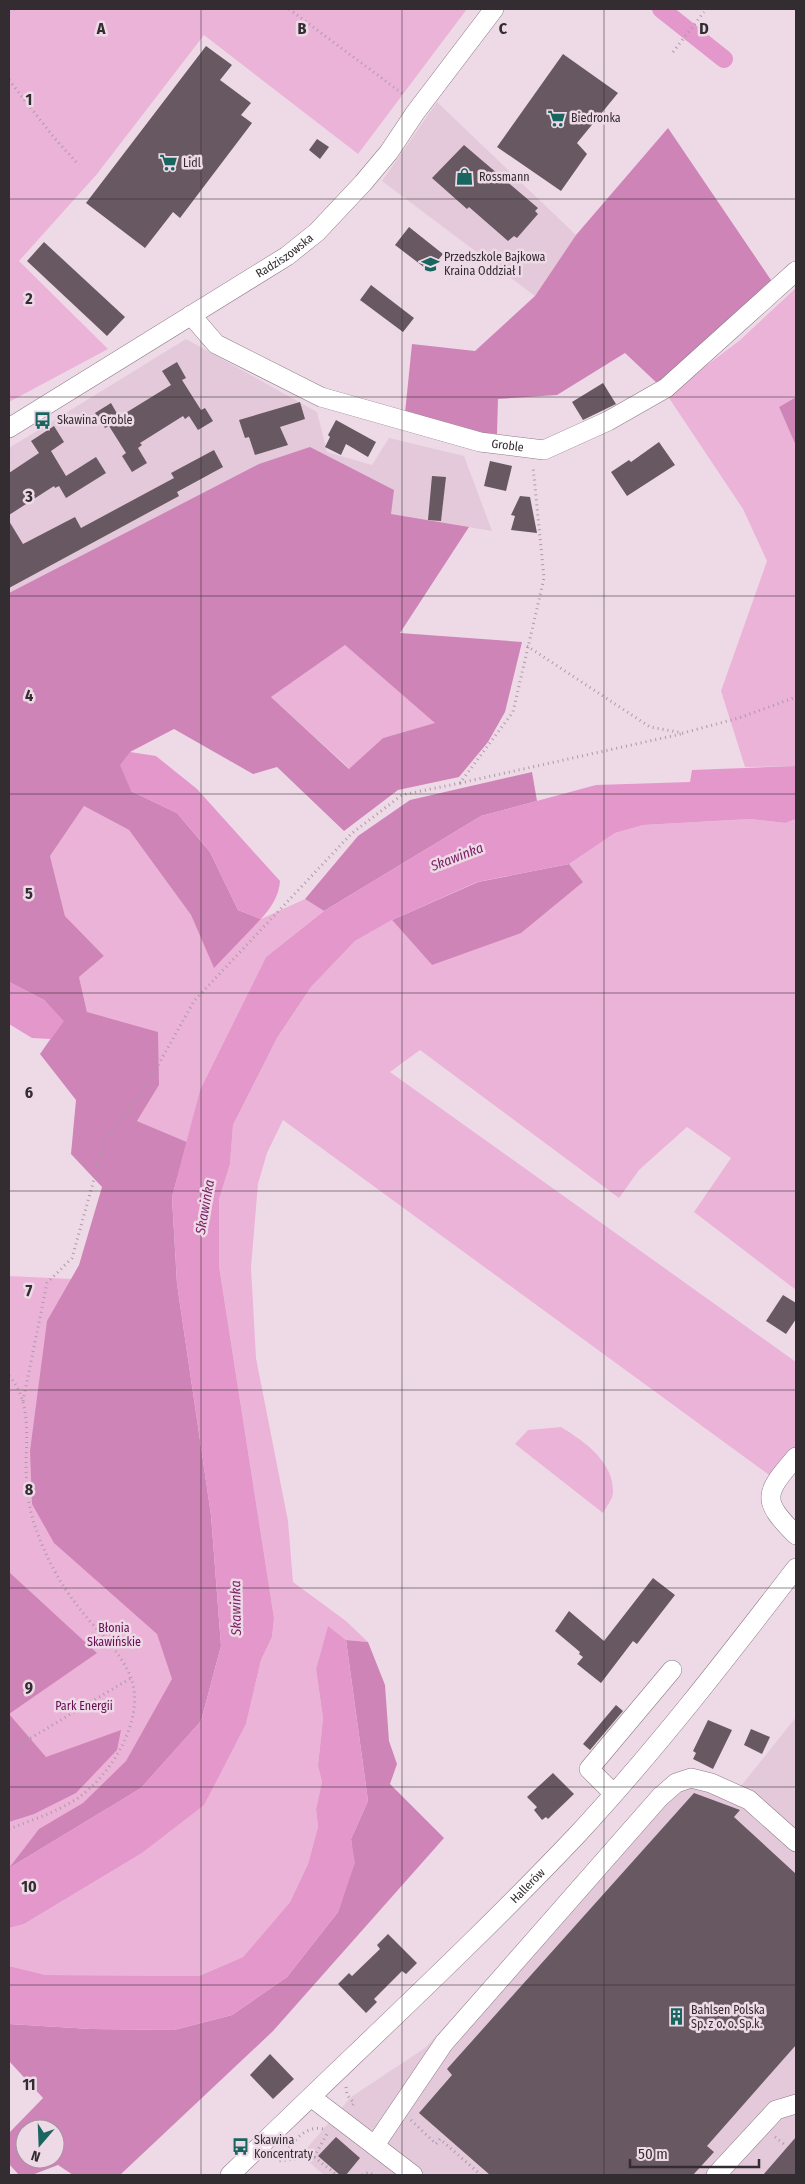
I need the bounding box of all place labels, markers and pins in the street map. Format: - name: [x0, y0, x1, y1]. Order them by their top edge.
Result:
- supermarket icon: Biedronka: [547, 108, 567, 128]
- place label: Biedronka: [571, 111, 621, 125]
- supermarket icon: Lidl: [159, 153, 179, 173]
- place label: Lidl: [183, 156, 201, 170]
- shop icon: Rossmann: [455, 167, 475, 187]
- place label: Rossmann: [479, 170, 530, 184]
- place label: Przedszkole Bajkowa Kraina Oddział I: [444, 250, 545, 278]
- school or university icon: Przedszkole Bajkowa Kraina Oddział I: [420, 254, 440, 274]
- bus stop icon: Skawina Groble: [33, 410, 53, 430]
- place label: Skawina Groble: [57, 413, 133, 427]
- place label: Bahlsen Polska Sp. z o. o. Sp.k.: [691, 2003, 765, 2031]
- building icon: Bahlsen Polska Sp. z o. o. Sp.k.: [667, 2007, 687, 2027]
- place label: Skawina Koncentraty: [254, 2133, 313, 2161]
- bus stop icon: Skawina Koncentraty: [230, 2137, 250, 2157]

